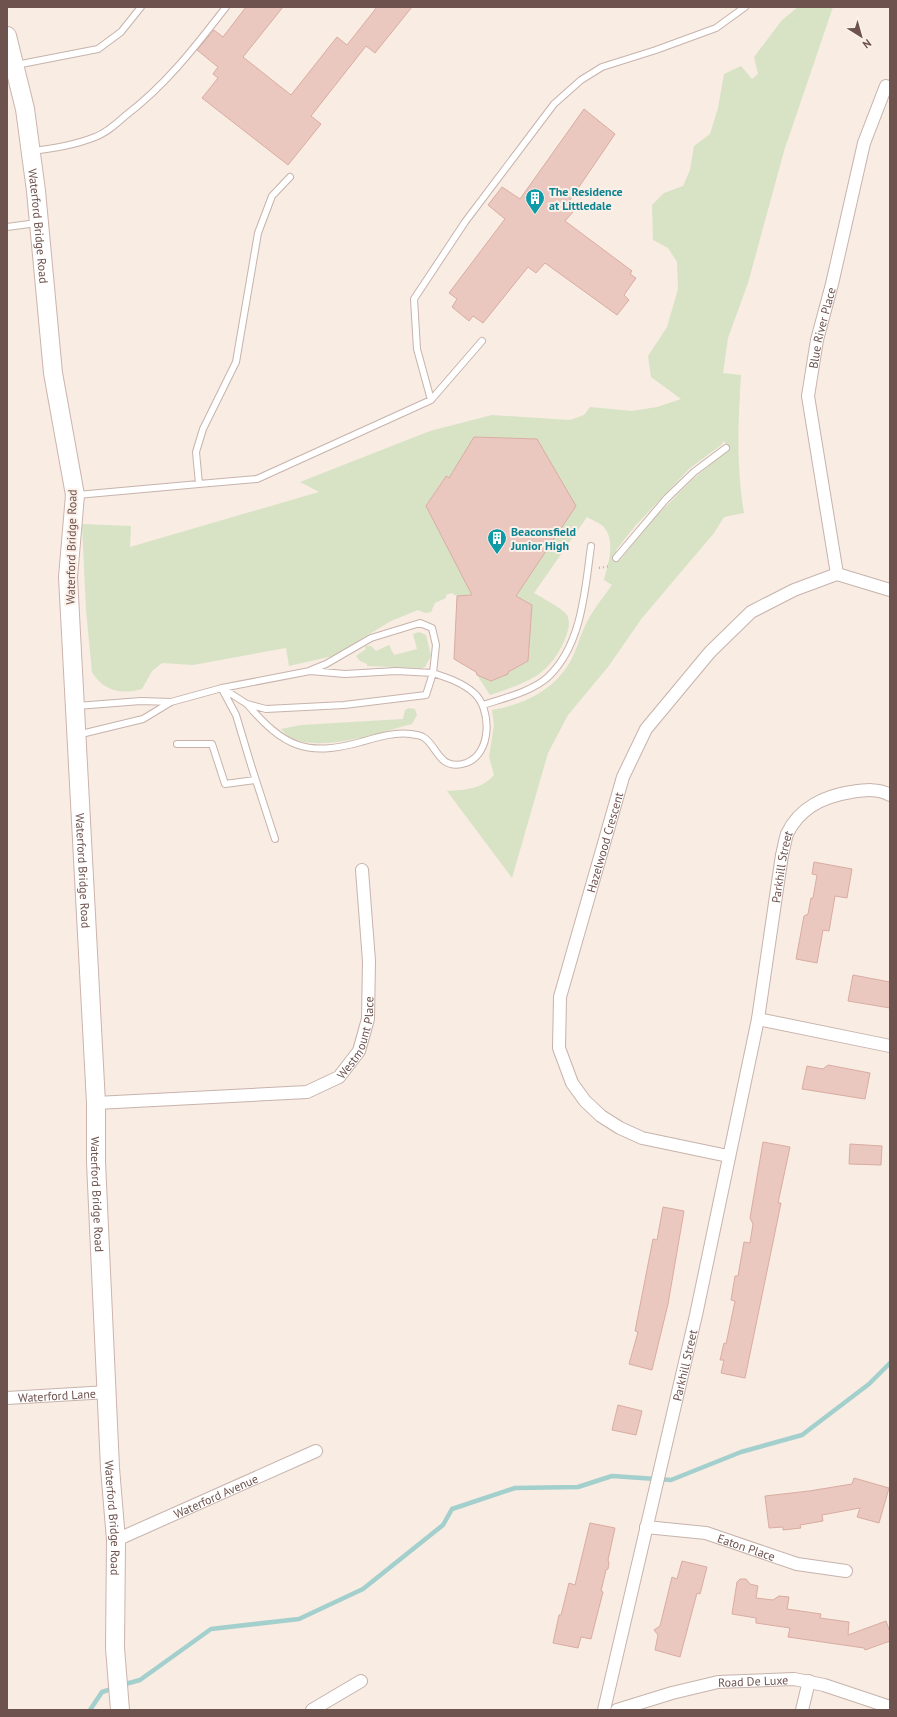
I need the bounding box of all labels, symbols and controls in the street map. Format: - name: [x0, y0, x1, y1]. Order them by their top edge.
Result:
- north arrow: [841, 16, 881, 56]
- text: N: [860, 36, 874, 52]
- street label: Waterford Bridge Road: [26, 168, 52, 284]
- place label: The Residence at Littledale: [549, 184, 623, 213]
- building icon: The Residence at Littledale: [524, 187, 546, 215]
- street label: Blue River Place: [805, 285, 838, 369]
- street label: Waterford Bridge Road: [62, 489, 80, 605]
- place label: Beaconsfield Junior High: [510, 524, 576, 553]
- building icon: Beaconsfield Junior High: [486, 527, 508, 555]
- street label: Hazelwood Crescent: [583, 790, 626, 894]
- street label: Waterford Bridge Road: [73, 813, 94, 929]
- street label: Parkhill Street: [768, 828, 795, 904]
- street label: Westmount Place: [333, 996, 376, 1082]
- street label: Waterford Bridge Road: [89, 1137, 108, 1252]
- street label: Parkhill Street: [669, 1328, 700, 1402]
- street label: Waterford Lane: [17, 1385, 96, 1405]
- street label: Waterford Bridge Road: [102, 1460, 124, 1576]
- street label: Waterford Avenue: [171, 1470, 260, 1521]
- street label: Eaton Place: [716, 1530, 777, 1564]
- street label: Road De Luxe: [718, 1672, 789, 1689]

